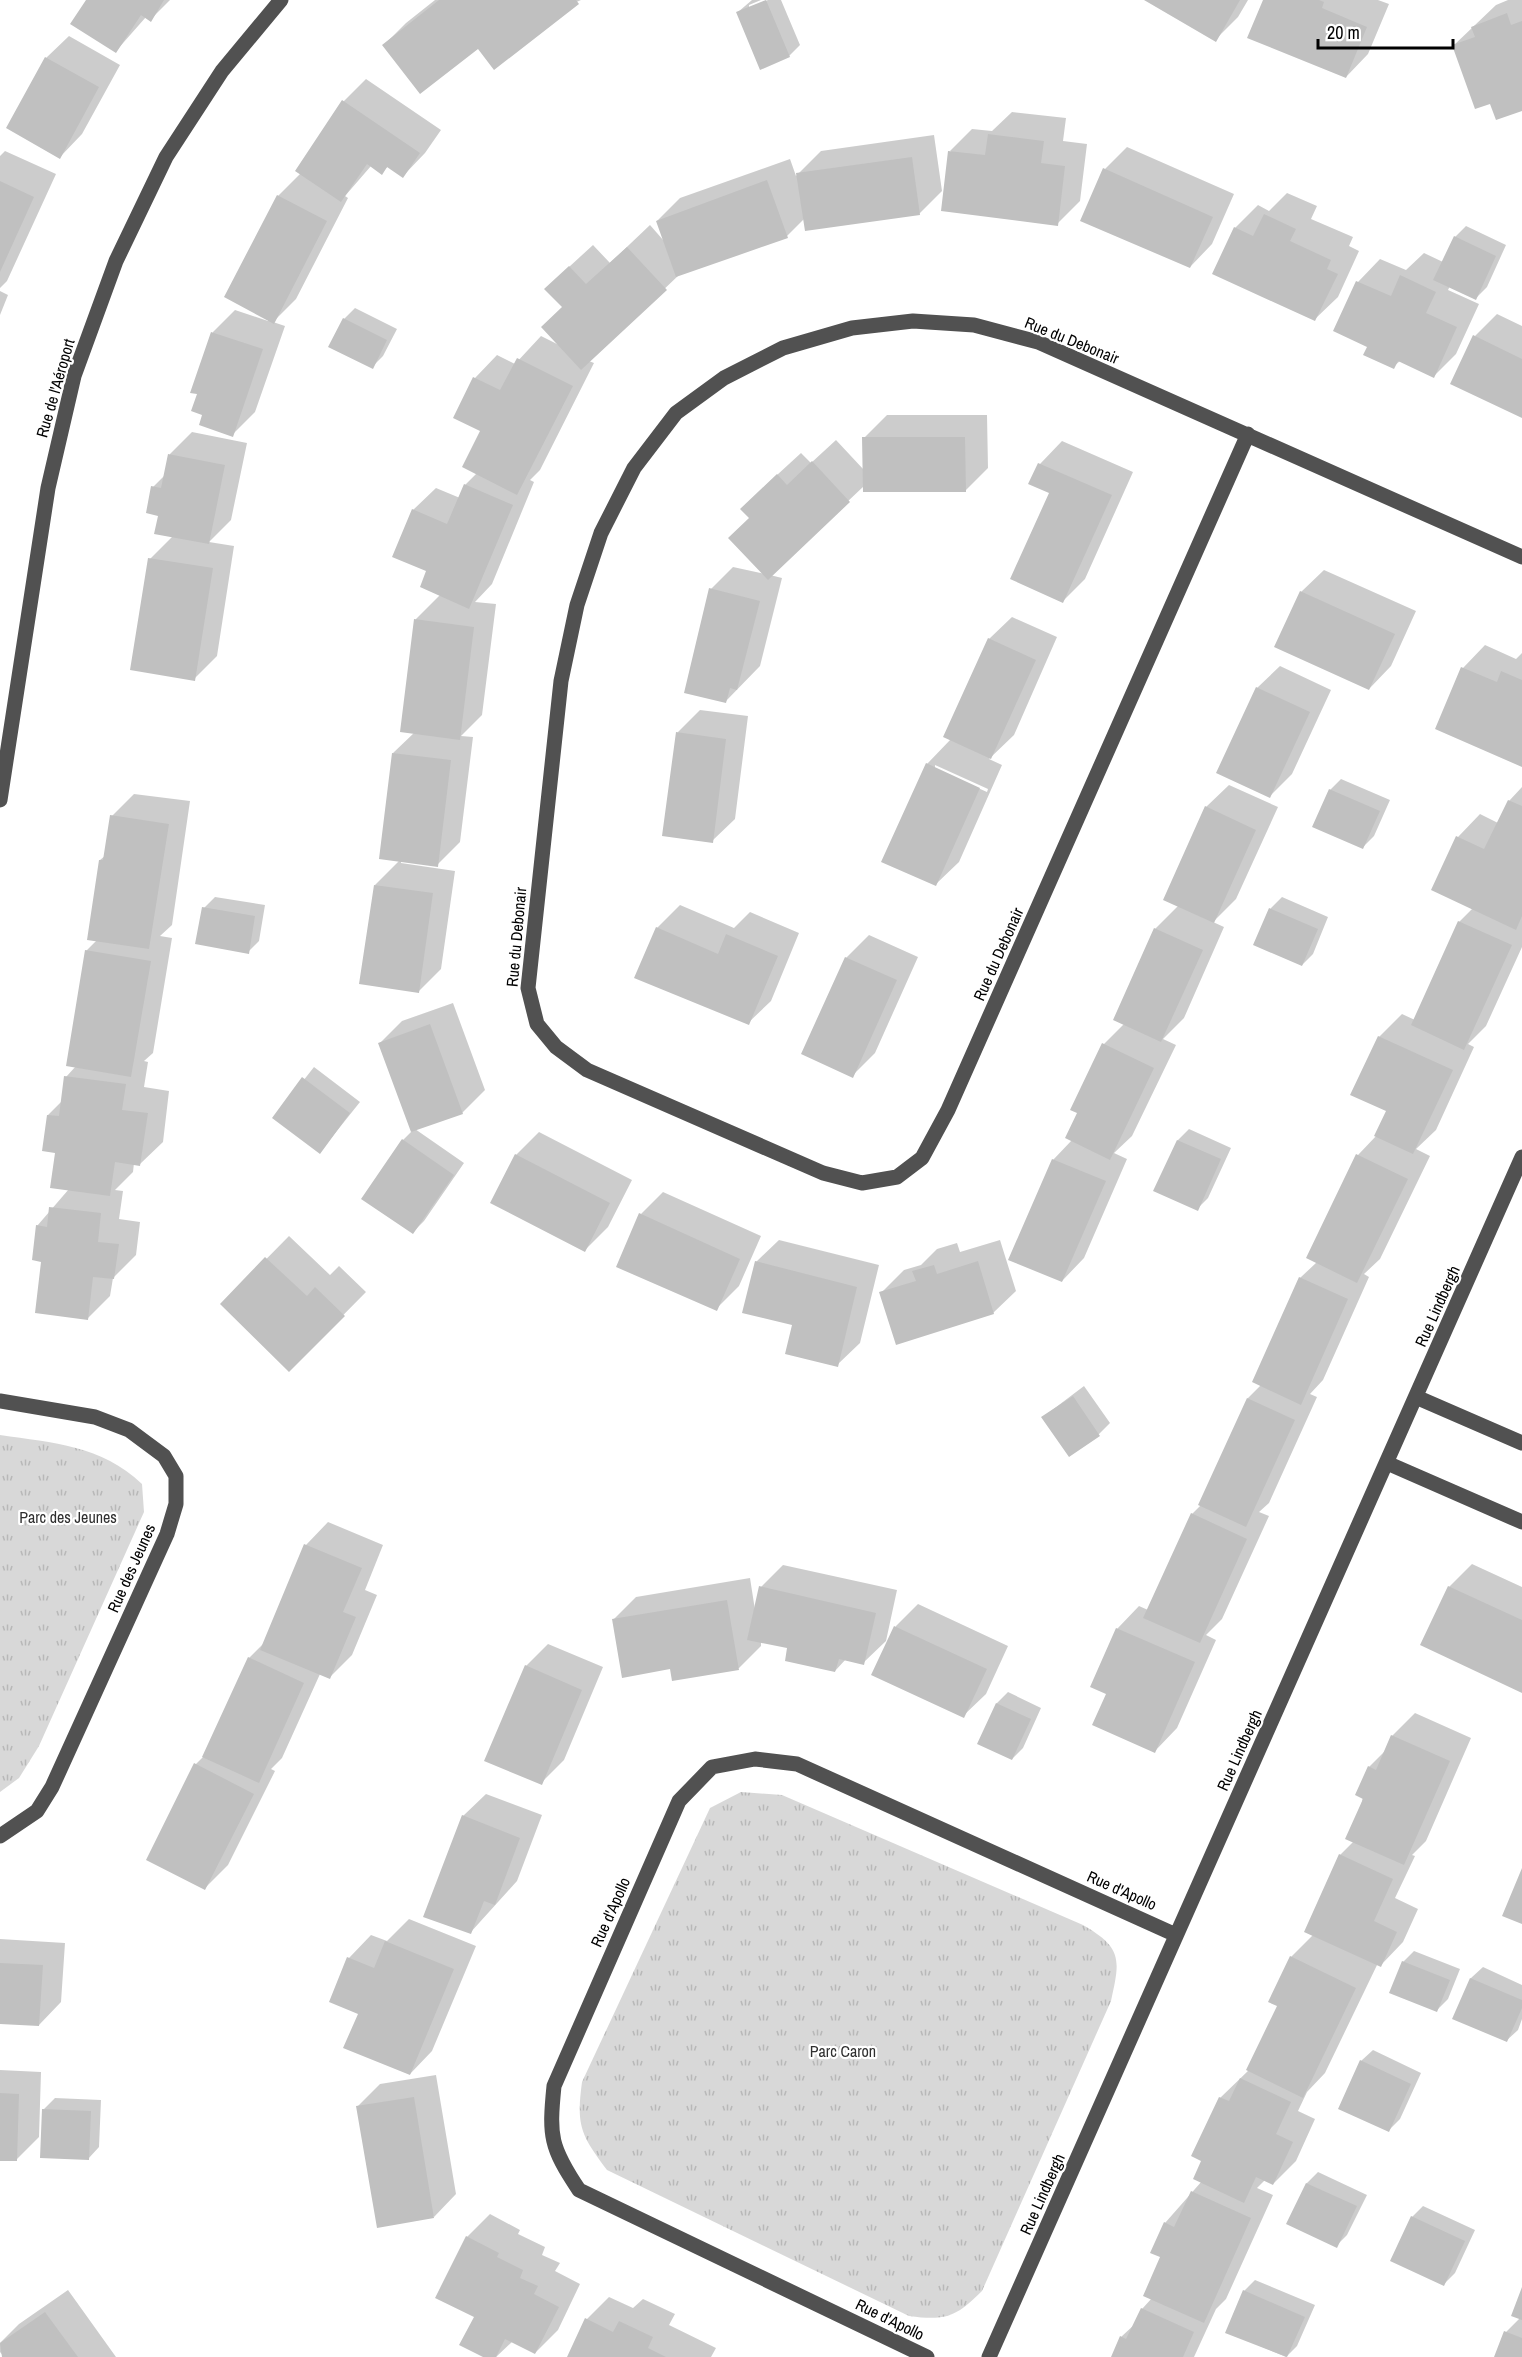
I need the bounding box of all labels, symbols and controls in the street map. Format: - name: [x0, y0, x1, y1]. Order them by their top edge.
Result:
- scale bar: [1318, 12, 1453, 50]
- text: 20 m: [1327, 20, 1360, 45]
- street label: Rue du Debonair: [1022, 311, 1123, 369]
- street label: Rue de l'Aéroport: [30, 336, 80, 440]
- street label: Rue du Debonair: [501, 886, 531, 988]
- street label: Rue du Debonair: [968, 903, 1029, 1004]
- street label: Rue Lindbergh: [1409, 1262, 1465, 1350]
- park label: Parc des Jeunes: [19, 1506, 117, 1528]
- street label: Rue des Jeunes: [102, 1520, 160, 1616]
- street label: Rue Lindbergh: [1211, 1706, 1267, 1794]
- street label: Rue d'Apollo: [1084, 1865, 1160, 1915]
- street label: Rue d'Apollo: [585, 1874, 635, 1950]
- park label: Parc Caron: [810, 2040, 876, 2062]
- street label: Rue Lindbergh: [1014, 2150, 1070, 2238]
- street label: Rue d'Apollo: [852, 2293, 928, 2345]

